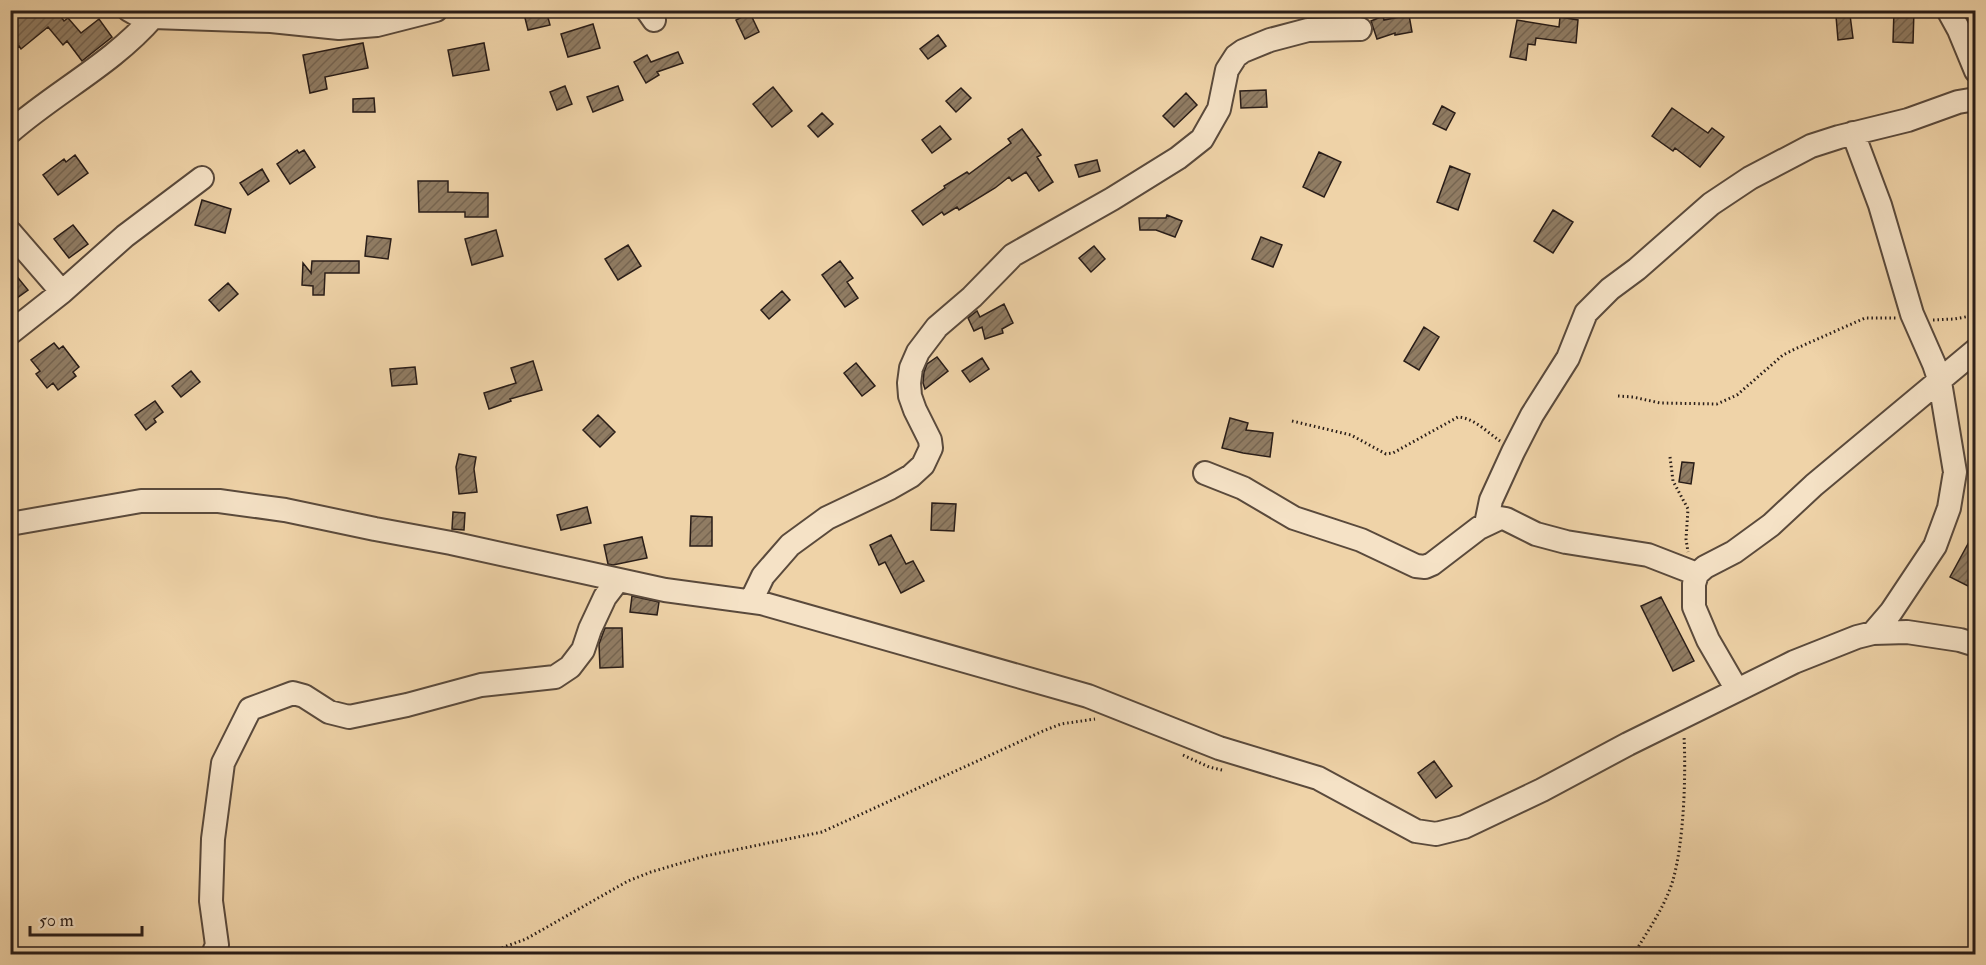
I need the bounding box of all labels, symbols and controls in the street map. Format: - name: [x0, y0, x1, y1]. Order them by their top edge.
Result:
- scale bar: [30, 899, 142, 937]
- text: 50 m: [39, 909, 74, 932]

